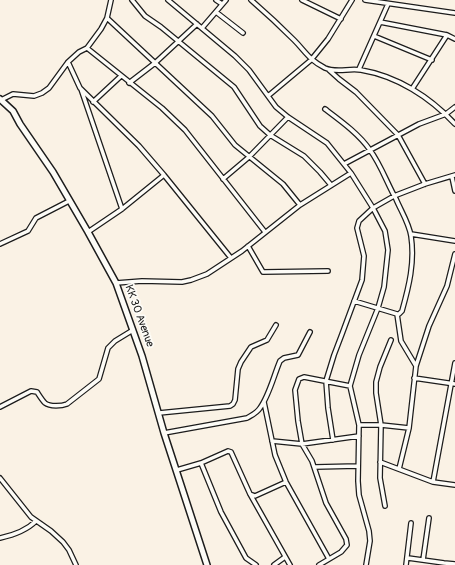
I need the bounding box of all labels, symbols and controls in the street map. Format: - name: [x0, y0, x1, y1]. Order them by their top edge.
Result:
- street label: KK 30 Avenue: [122, 283, 156, 349]

